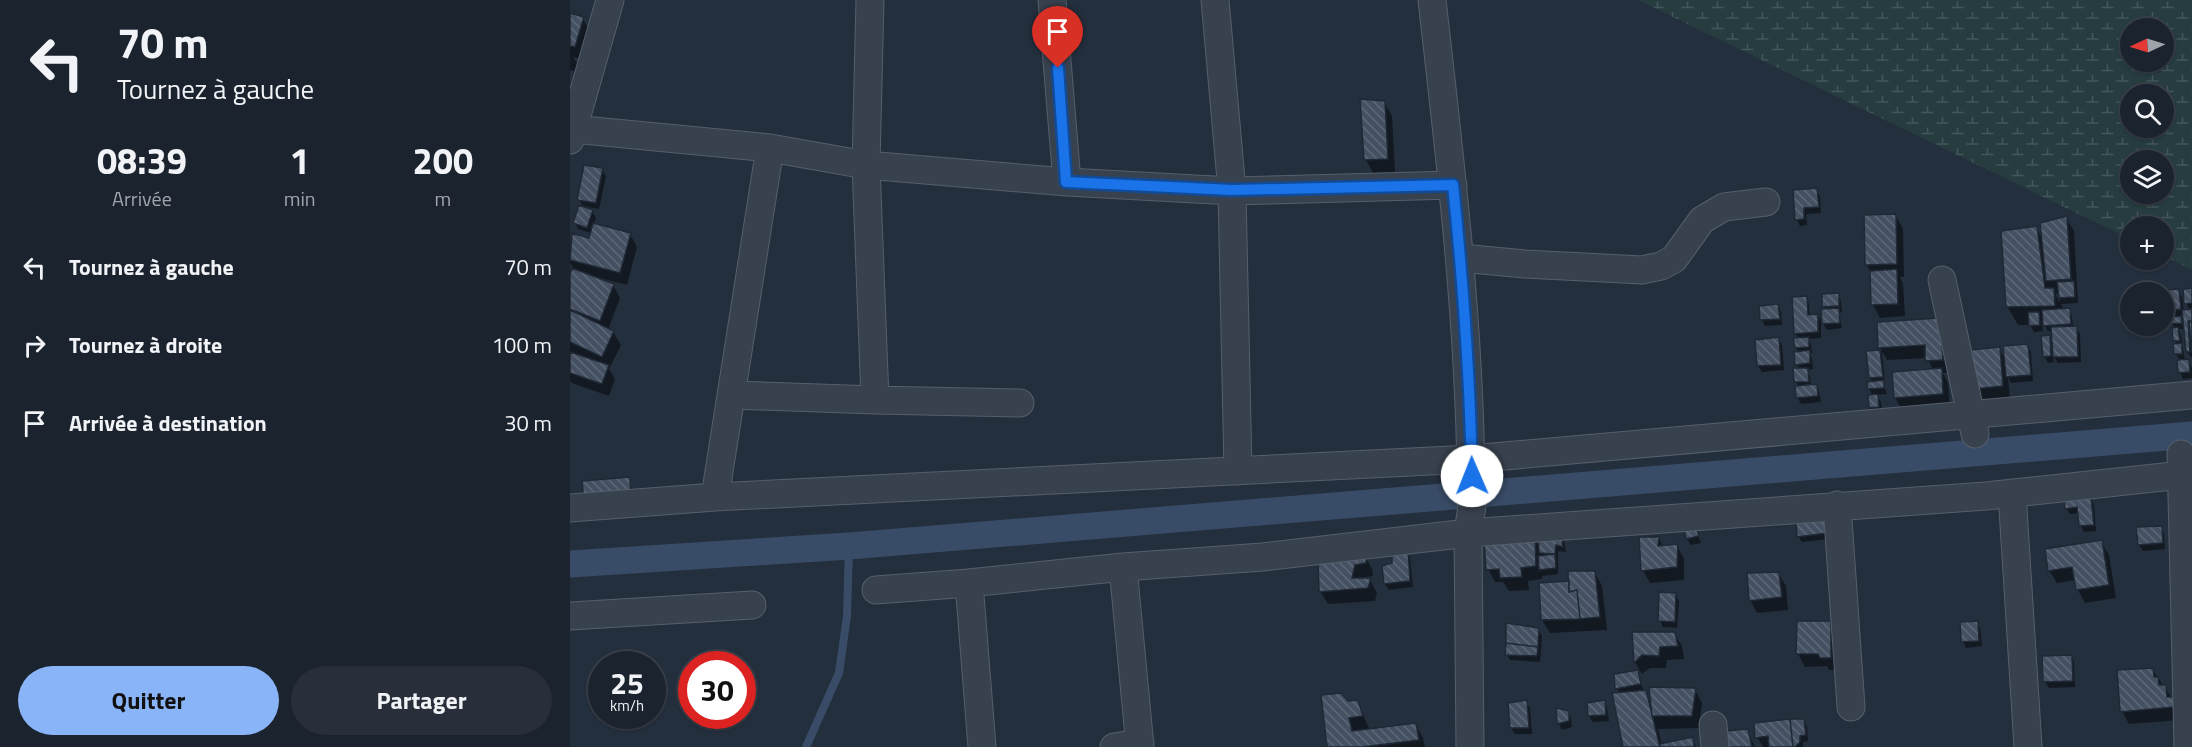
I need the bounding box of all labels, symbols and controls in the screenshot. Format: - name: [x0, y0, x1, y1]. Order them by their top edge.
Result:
- pin: [1032, 6, 1083, 68]
- text: 70 m: [117, 10, 209, 74]
- icon: arrive: [1041, 15, 1074, 48]
- north arrow: [2120, 18, 2174, 72]
- map controls: [2120, 18, 2174, 336]
- icon: left: [18, 24, 96, 102]
- text: Tournez à gauche: [117, 68, 314, 109]
- button: search: [2120, 84, 2174, 138]
- text: 08:39: [97, 133, 187, 188]
- text: 1: [290, 133, 310, 188]
- text: 200: [413, 133, 473, 188]
- button: layers: [2120, 150, 2174, 204]
- text: Arrivée: [112, 183, 172, 214]
- text: min: [284, 183, 316, 214]
- text: m: [434, 183, 451, 214]
- button: +: [2120, 216, 2174, 270]
- text: Tournez à gauche: [69, 250, 234, 284]
- text: 70 m: [504, 250, 552, 284]
- icon: left: [18, 251, 51, 284]
- button: −: [2120, 282, 2174, 336]
- text: Tournez à droite: [69, 328, 222, 362]
- text: 100 m: [492, 328, 552, 362]
- icon: right: [18, 329, 51, 362]
- text: Arrivée à destination: [69, 406, 267, 440]
- text: 30 m: [504, 406, 552, 440]
- icon: arrive: [18, 407, 51, 440]
- position arrow: [1440, 444, 1504, 508]
- speed limit sign: 30: [678, 651, 756, 729]
- text: 25: [610, 660, 644, 706]
- button: Quitter: [18, 666, 279, 735]
- button: Partager: [291, 666, 552, 735]
- text: km/h: [610, 694, 644, 717]

